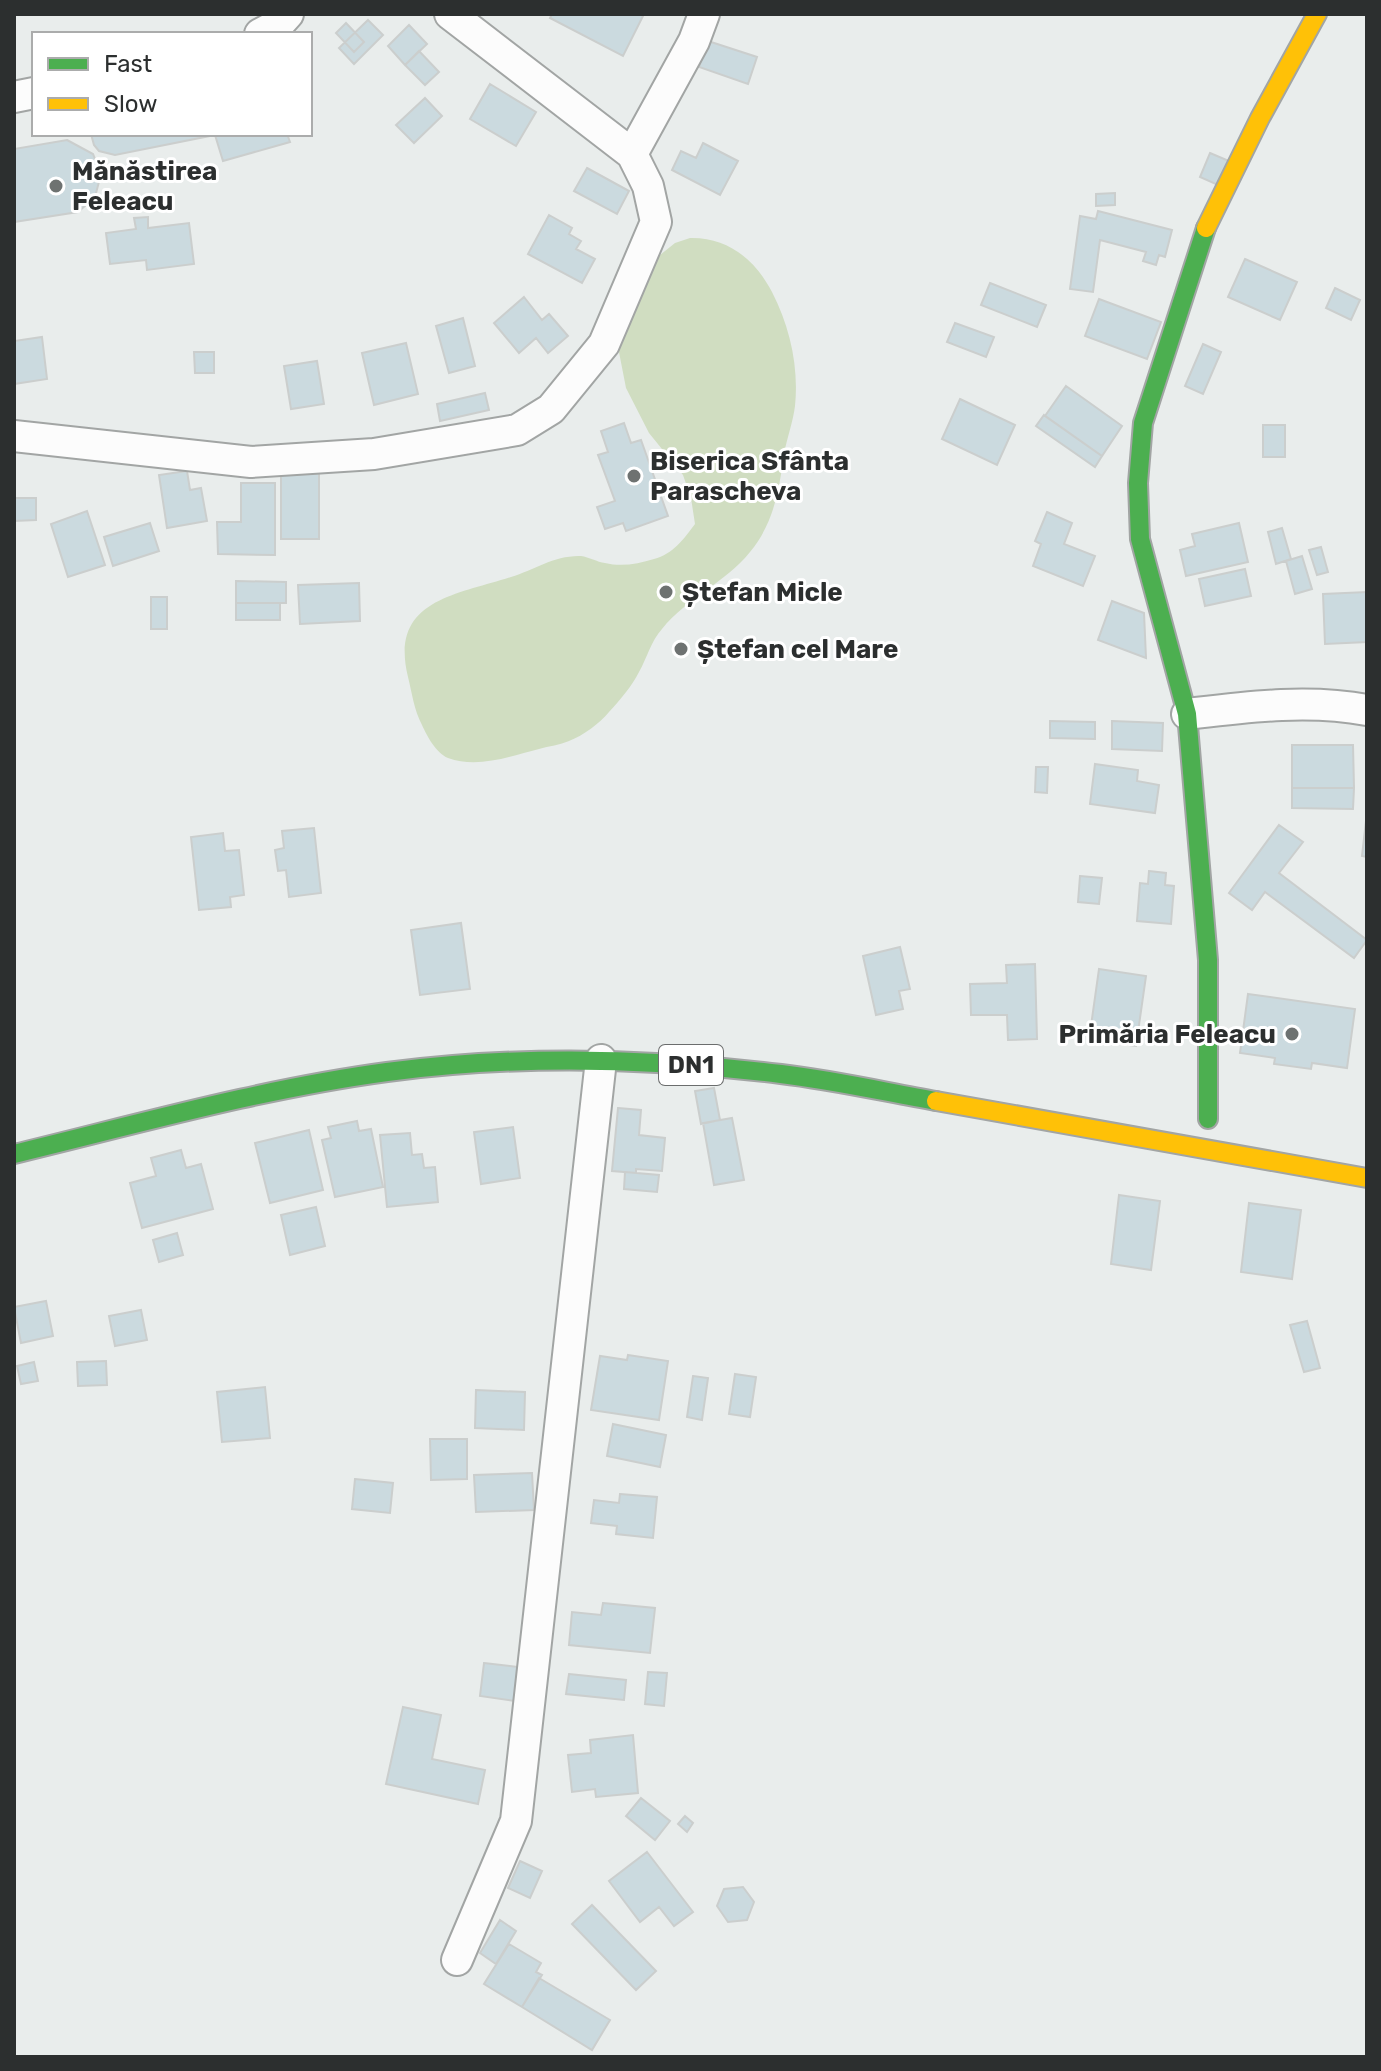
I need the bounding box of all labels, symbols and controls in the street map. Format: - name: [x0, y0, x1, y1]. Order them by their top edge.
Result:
- legend: [32, 32, 312, 136]
- text: Fast: [104, 50, 152, 78]
- text: Slow: [104, 90, 157, 118]
- place label: Mănăstirea Feleacu: [72, 156, 217, 217]
- marker: Mănăstirea Feleacu: [47, 177, 65, 195]
- place label: Biserica Sfânta Parascheva: [650, 446, 849, 507]
- marker: Biserica Sfânta Parascheva: [625, 467, 643, 485]
- place label: Ștefan Micle: [682, 577, 843, 608]
- marker: Ștefan Micle: [657, 583, 675, 601]
- place label: Ștefan cel Mare: [697, 634, 898, 665]
- marker: Ștefan cel Mare: [672, 640, 690, 658]
- place label: Primăria Feleacu: [1058, 1019, 1276, 1050]
- marker: Primăria Feleacu: [1283, 1025, 1301, 1043]
- road number: DN1: [659, 1045, 723, 1085]

